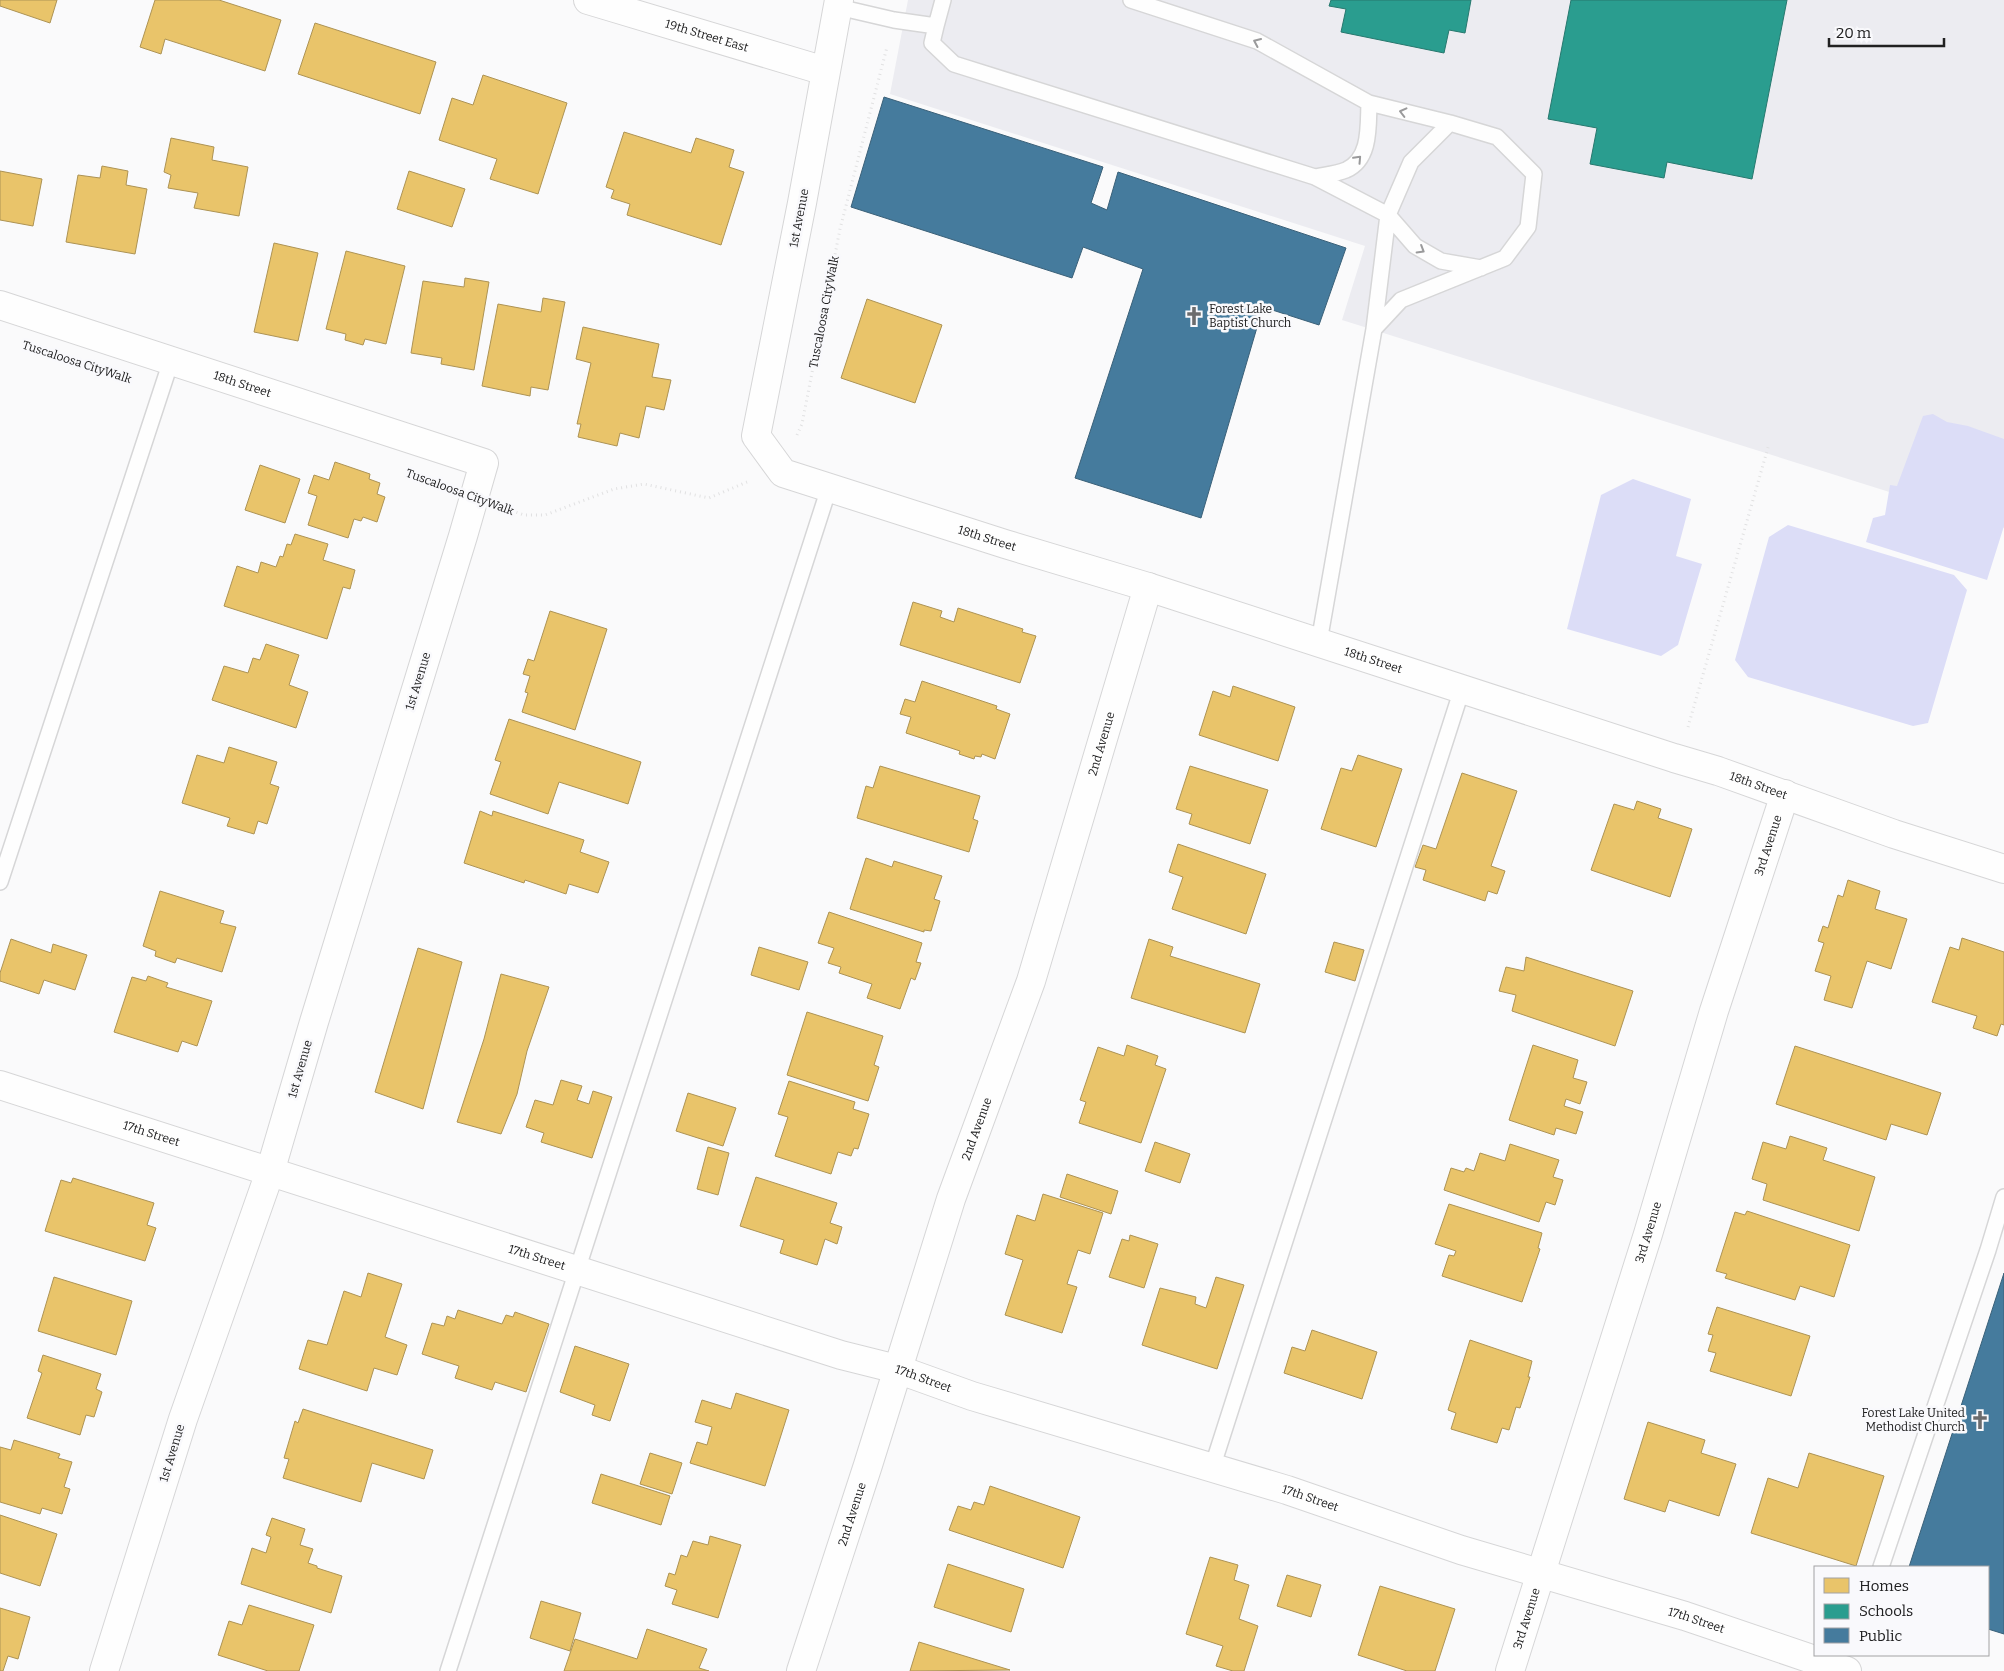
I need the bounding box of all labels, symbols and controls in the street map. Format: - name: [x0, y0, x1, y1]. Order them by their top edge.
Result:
- scale bar: [1829, 15, 1944, 47]
- street label: 19th Street East: [663, 16, 751, 55]
- text: 20 m: [1836, 24, 1872, 42]
- one-way arrow: [1253, 38, 1262, 49]
- one-way arrow: [1398, 107, 1407, 118]
- one-way arrow: [1352, 156, 1361, 165]
- street label: 1st Avenue: [786, 187, 812, 249]
- one-way arrow: [1416, 243, 1425, 253]
- street label: Tuscaloosa CityWalk: [806, 254, 842, 369]
- place label: Forest Lake Baptist Church: [1209, 302, 1292, 330]
- church icon: Forest Lake Baptist Church: [1183, 305, 1205, 327]
- street label: Tuscaloosa CityWalk: [21, 338, 134, 386]
- street label: 18th Street: [212, 368, 274, 400]
- street label: Tuscaloosa CityWalk: [404, 466, 516, 518]
- street label: 18th Street: [956, 522, 1018, 554]
- street label: 18th Street: [1343, 644, 1405, 676]
- street label: 1st Avenue: [403, 650, 433, 712]
- street label: 2nd Avenue: [1085, 710, 1118, 777]
- street label: 18th Street: [1728, 769, 1790, 802]
- street label: 3rd Avenue: [1752, 813, 1785, 878]
- street label: 1st Avenue: [285, 1038, 315, 1100]
- street label: 2nd Avenue: [959, 1095, 995, 1162]
- street label: 17th Street: [121, 1118, 182, 1149]
- street label: 3rd Avenue: [1632, 1200, 1664, 1265]
- street label: 17th Street: [507, 1242, 568, 1273]
- street label: 17th Street: [893, 1362, 954, 1395]
- place label: Forest Lake United Methodist Church: [1861, 1406, 1966, 1434]
- church icon: Forest Lake United Methodist Church: [1969, 1409, 1991, 1431]
- street label: 1st Avenue: [157, 1422, 187, 1484]
- street label: 2nd Avenue: [835, 1481, 869, 1548]
- street label: 17th Street: [1280, 1482, 1341, 1514]
- legend: [1814, 1566, 1989, 1656]
- text: Homes: [1859, 1577, 1909, 1595]
- street label: 3rd Avenue: [1510, 1586, 1543, 1651]
- text: Schools: [1859, 1602, 1913, 1620]
- street label: 17th Street: [1666, 1604, 1727, 1636]
- text: Public: [1859, 1627, 1903, 1645]

